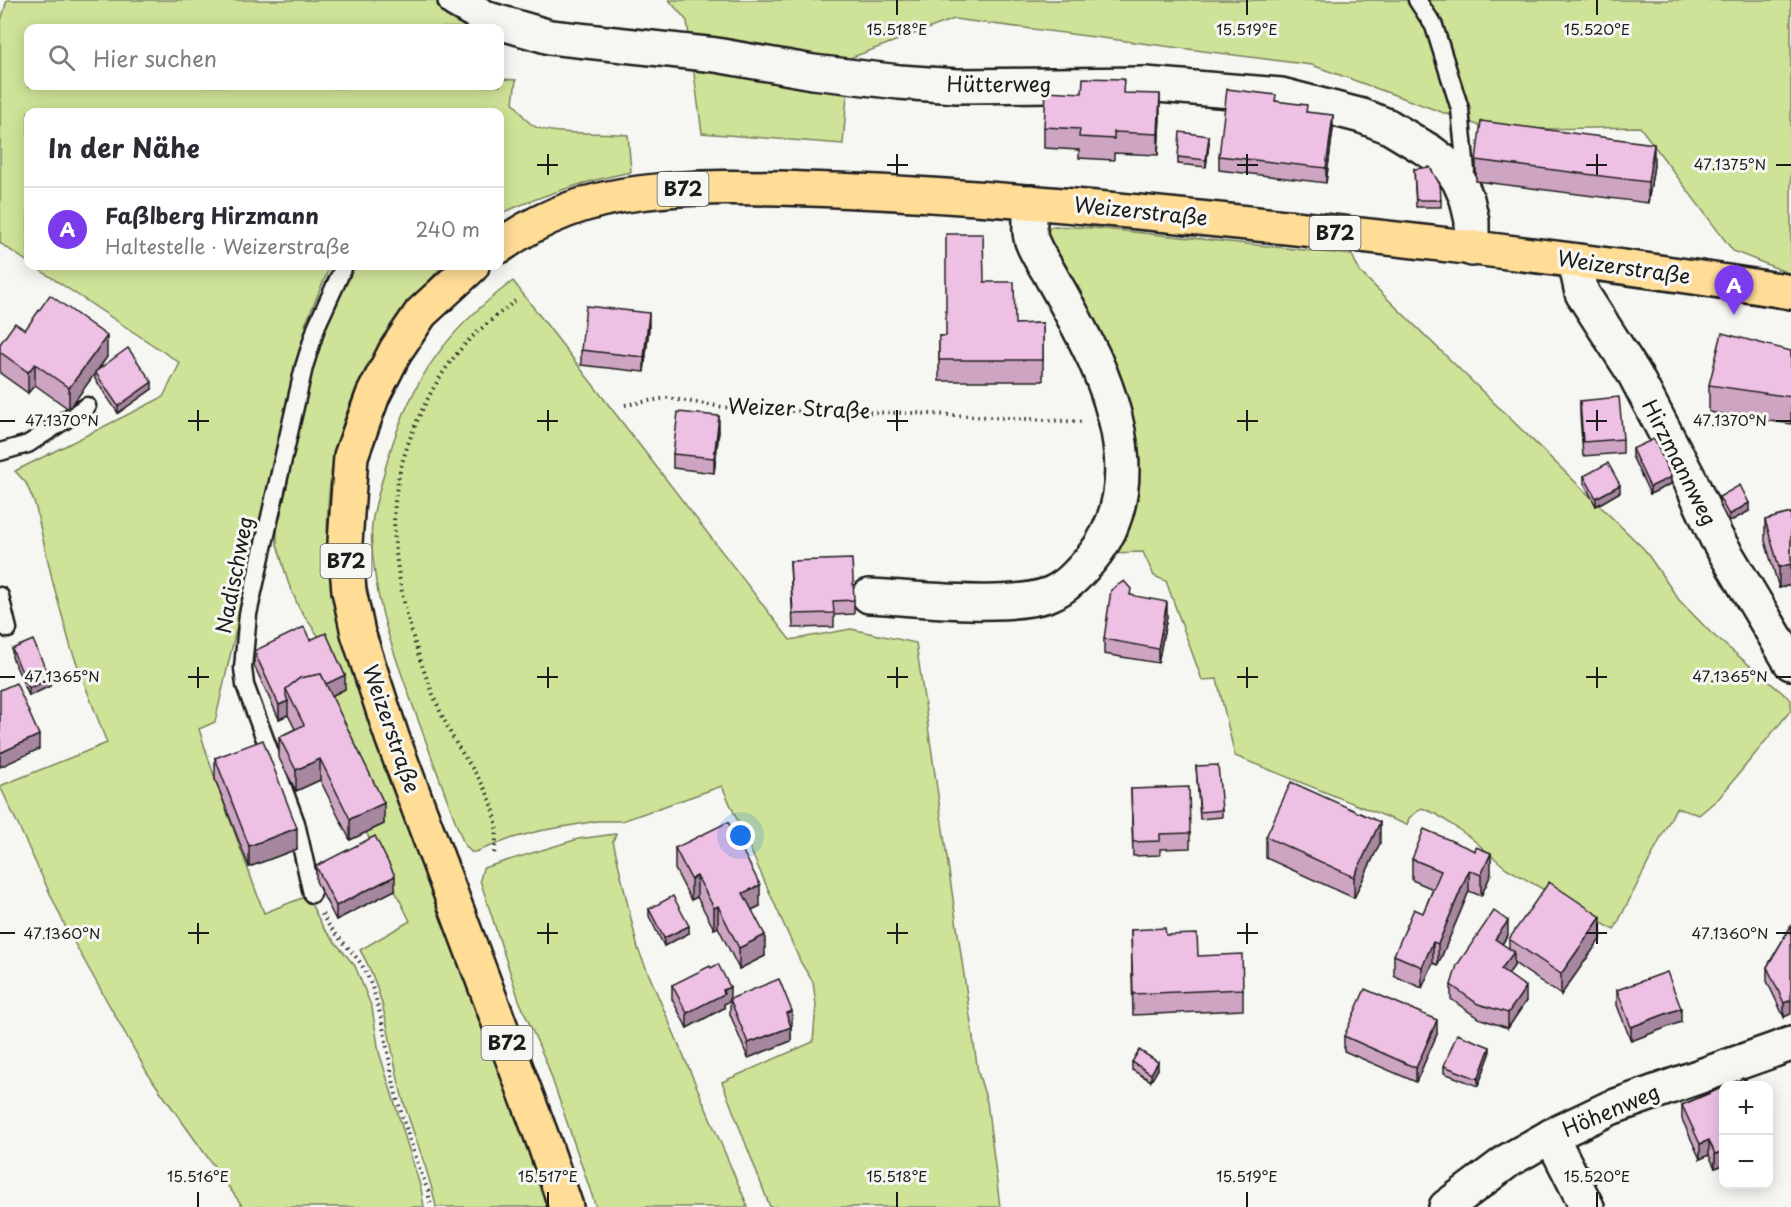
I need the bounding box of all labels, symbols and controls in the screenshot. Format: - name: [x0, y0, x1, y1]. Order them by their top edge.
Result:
- text: 15.518°E: [866, 17, 928, 40]
- text: 15.519°E: [1216, 17, 1278, 40]
- text: 15.520°E: [1564, 17, 1630, 40]
- search box: [24, 24, 504, 90]
- icon: search: [45, 41, 78, 74]
- text: Hier suchen: [93, 41, 217, 74]
- street label: Hütterweg: [946, 67, 1052, 99]
- text: In der Nähe: [48, 128, 200, 167]
- text: 47.1375°N: [1694, 152, 1766, 175]
- road number: B72: [658, 172, 708, 206]
- street label: Weizerstraße: [1073, 187, 1210, 233]
- text: Faßlberg Hirzmann: [105, 198, 319, 231]
- text: A: [60, 214, 75, 244]
- text: 240 m: [415, 214, 480, 244]
- road number: B72: [1310, 216, 1360, 250]
- text: Haltestelle · Weizerstraße: [105, 231, 350, 261]
- street label: Weizerstraße: [1556, 241, 1693, 291]
- pin: A: [1714, 266, 1754, 315]
- street label: Weizer Straße: [727, 389, 871, 425]
- street label: Hirzmannweg: [1635, 393, 1726, 531]
- text: 47.1370°N: [25, 408, 99, 431]
- text: 47.1370°N: [1693, 408, 1767, 431]
- street label: Nadischweg: [206, 513, 260, 636]
- road number: B72: [320, 544, 372, 578]
- street label: Weizerstraße: [356, 660, 430, 797]
- text: 47.1365°N: [24, 664, 100, 687]
- text: 47.1365°N: [1692, 664, 1768, 687]
- your location: [726, 821, 755, 850]
- text: 47.1360°N: [24, 921, 100, 944]
- text: 47.1360°N: [1692, 921, 1768, 944]
- road number: B72: [482, 1026, 532, 1060]
- street label: Höhenweg: [1556, 1074, 1664, 1144]
- map controls: [1719, 1081, 1773, 1189]
- button: +: [1719, 1081, 1773, 1135]
- button: −: [1719, 1135, 1773, 1189]
- text: 15.516°E: [167, 1164, 229, 1187]
- text: 15.517°E: [518, 1164, 578, 1187]
- text: 15.518°E: [866, 1164, 928, 1187]
- text: 15.519°E: [1216, 1164, 1278, 1187]
- text: 15.520°E: [1564, 1164, 1630, 1187]

